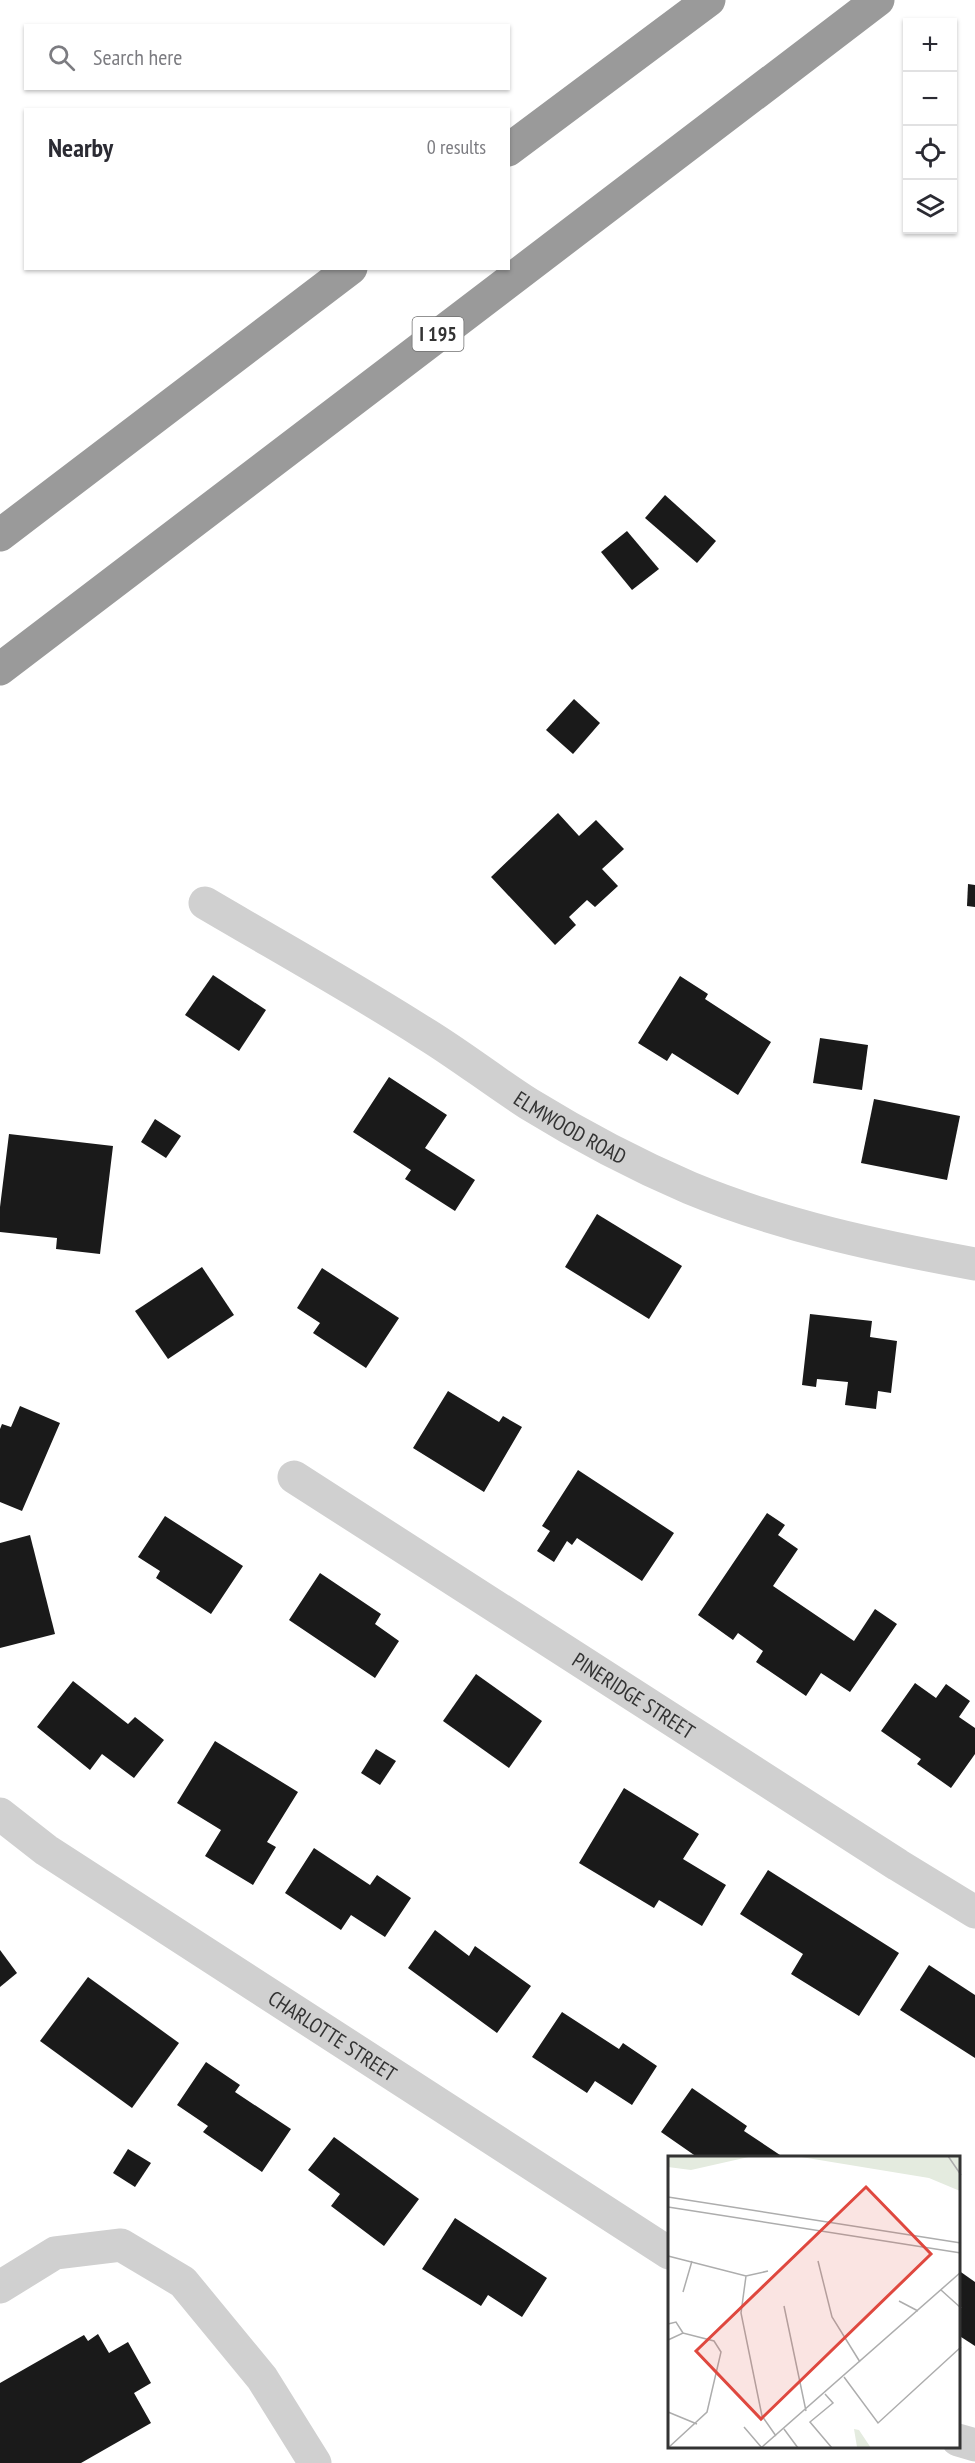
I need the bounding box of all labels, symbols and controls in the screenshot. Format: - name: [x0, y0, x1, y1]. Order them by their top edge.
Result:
- map controls: [903, 18, 957, 234]
- button: +: [903, 18, 957, 72]
- search box: [24, 24, 510, 90]
- icon: search: [45, 41, 78, 74]
- text: Search here: [93, 43, 182, 71]
- button: −: [903, 72, 957, 126]
- button: locate: [903, 126, 957, 180]
- text: Nearby: [48, 131, 113, 164]
- text: 0 results: [427, 134, 486, 160]
- button: layers: [903, 180, 957, 234]
- road number: I 195: [412, 317, 464, 351]
- street label: ELMWOOD ROAD: [509, 1085, 631, 1170]
- street label: PINERIDGE STREET: [568, 1646, 701, 1745]
- street label: CHARLOTTE STREET: [263, 1984, 403, 2087]
- inset map: [668, 2156, 960, 2448]

